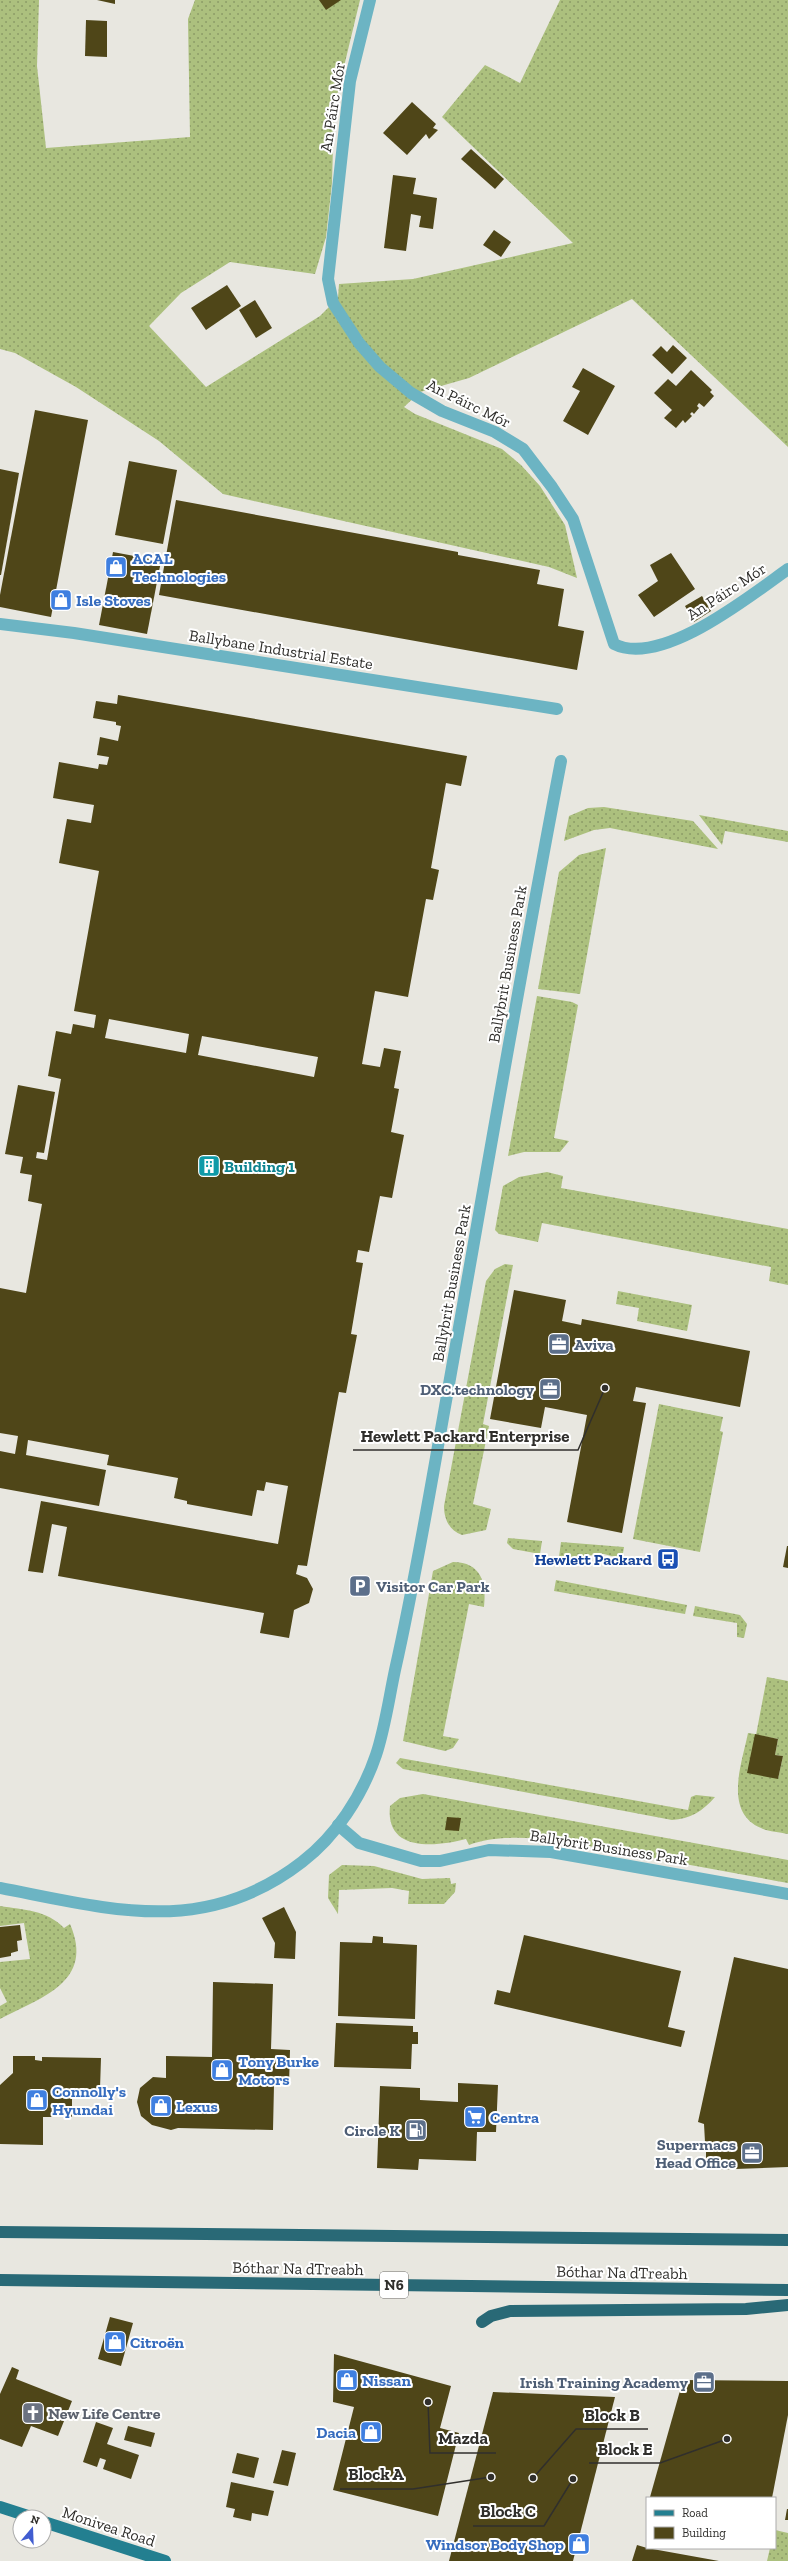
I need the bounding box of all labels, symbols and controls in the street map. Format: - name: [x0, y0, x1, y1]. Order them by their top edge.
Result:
- street label: An Páirc Mór: [316, 60, 349, 153]
- street label: An Páirc Mór: [424, 375, 514, 432]
- place label: ACAL Technologies: [132, 549, 226, 586]
- shop icon: ACAL Technologies: [103, 554, 129, 580]
- street label: An Páirc Mór: [683, 559, 770, 624]
- shop icon: Isle Stoves: [48, 587, 74, 613]
- place label: Isle Stoves: [76, 591, 151, 610]
- street label: Ballybane Industrial Estate: [188, 626, 374, 673]
- street label: Ballybrit Business Park: [484, 883, 531, 1044]
- building icon: Building 1: [196, 1153, 222, 1179]
- place label: Building 1: [224, 1157, 295, 1176]
- street label: Ballybrit Business Park: [428, 1202, 475, 1363]
- office icon: Aviva: [546, 1331, 572, 1357]
- place label: Aviva: [574, 1335, 614, 1354]
- office icon: DXC.technology: [537, 1376, 563, 1402]
- place label: DXC.technology: [420, 1380, 535, 1399]
- callout: Hewlett Packard Enterprise: [353, 1421, 578, 1450]
- text: Hewlett Packard Enterprise: [360, 1426, 570, 1446]
- bus stop icon: Hewlett Packard: [655, 1546, 681, 1572]
- place label: Hewlett Packard: [534, 1550, 652, 1569]
- parking icon: Visitor Car Park: [347, 1573, 373, 1599]
- place label: Visitor Car Park: [376, 1577, 490, 1596]
- street label: Ballybrit Business Park: [529, 1826, 690, 1869]
- place label: Tony Burke Motors: [238, 2052, 319, 2089]
- shop icon: Tony Burke Motors: [209, 2057, 235, 2083]
- place label: Connolly's Hyundai: [52, 2082, 126, 2119]
- shop icon: Connolly's Hyundai: [24, 2087, 50, 2113]
- shop icon: Lexus: [148, 2093, 174, 2119]
- place label: Lexus: [176, 2097, 218, 2116]
- supermarket icon: Centra: [462, 2104, 488, 2130]
- place label: Centra: [490, 2108, 539, 2127]
- fuel station icon: Circle K: [403, 2117, 429, 2143]
- place label: Circle K: [344, 2121, 400, 2140]
- place label: Supermacs Head Office: [655, 2135, 736, 2172]
- office icon: Supermacs Head Office: [739, 2140, 765, 2166]
- street label: Bóthar Na dTreabh: [232, 2258, 364, 2279]
- street label: Bóthar Na dTreabh: [556, 2262, 688, 2283]
- road number: N6: [380, 2272, 408, 2298]
- shop icon: Citroën: [102, 2329, 128, 2355]
- place label: Citroën: [130, 2333, 185, 2352]
- shop icon: Nissan: [334, 2367, 360, 2393]
- office icon: Irish Training Academy: [691, 2369, 717, 2395]
- place label: Nissan: [362, 2371, 411, 2390]
- place label: Irish Training Academy: [520, 2373, 689, 2392]
- church icon: New Life Centre: [20, 2400, 46, 2426]
- callout: Block B: [576, 2400, 648, 2429]
- place label: New Life Centre: [48, 2404, 161, 2423]
- text: Block B: [584, 2405, 640, 2425]
- shop icon: Dacia: [358, 2419, 384, 2445]
- place label: Dacia: [316, 2423, 356, 2442]
- callout: Mazda: [430, 2424, 496, 2453]
- text: Mazda: [438, 2428, 488, 2448]
- callout: Block E: [589, 2434, 660, 2463]
- text: Block E: [598, 2439, 652, 2459]
- callout: Block A: [340, 2460, 413, 2489]
- text: Block A: [348, 2464, 404, 2484]
- callout: Block C: [473, 2497, 544, 2526]
- legend: [646, 2497, 776, 2549]
- text: Block C: [480, 2501, 536, 2521]
- street label: Monivea Road: [60, 2503, 158, 2550]
- text: Road: [682, 2506, 708, 2520]
- north arrow: [12, 2509, 52, 2549]
- text: N: [29, 2513, 42, 2528]
- text: Building: [682, 2526, 726, 2540]
- shop icon: Windsor Body Shop: [566, 2531, 592, 2557]
- place label: Windsor Body Shop: [426, 2535, 564, 2554]

